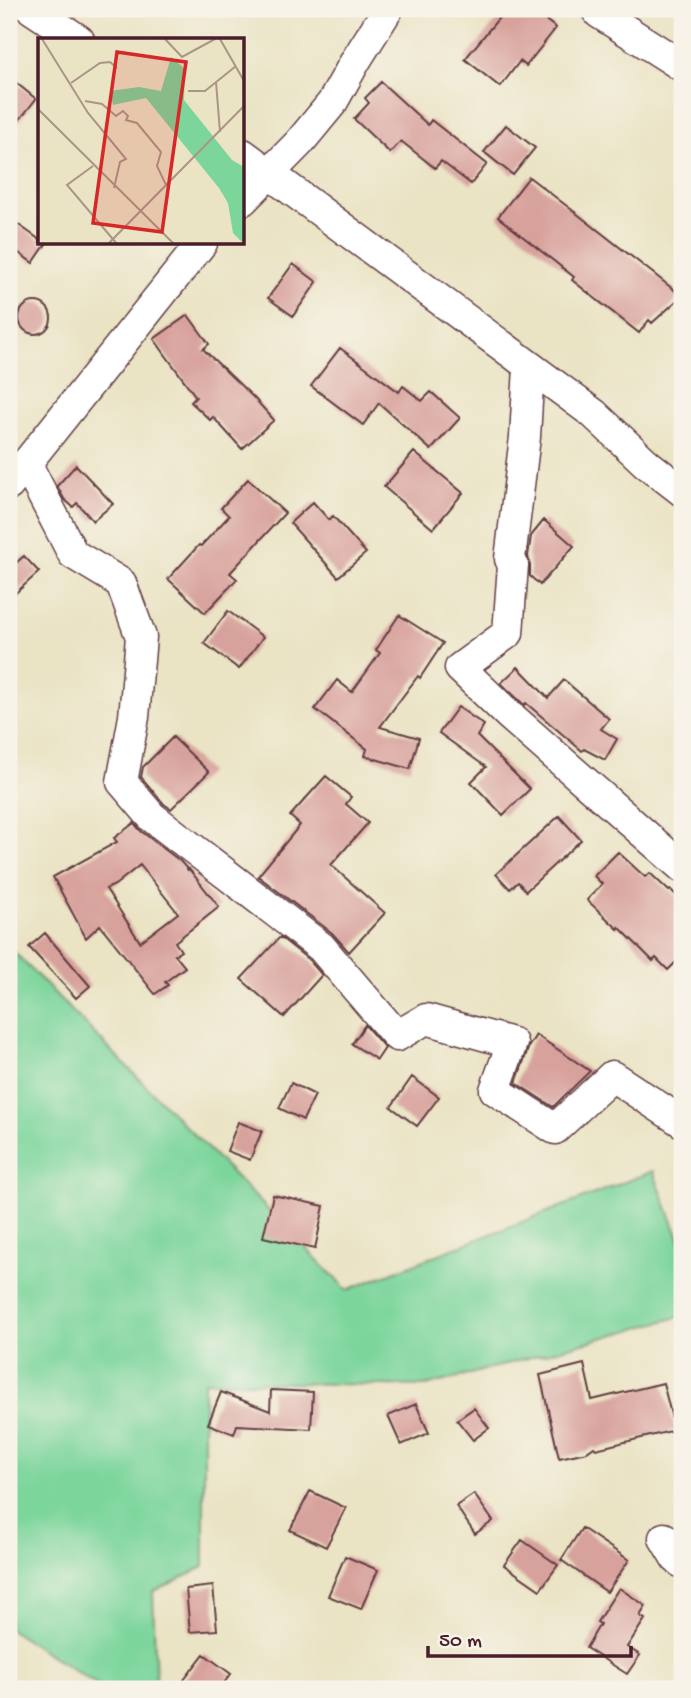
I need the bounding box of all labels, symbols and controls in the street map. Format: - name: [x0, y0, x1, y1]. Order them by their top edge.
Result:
- inset map: [38, 38, 245, 245]
- scale bar: [428, 1614, 632, 1658]
- text: 50 m: [439, 1630, 482, 1655]

